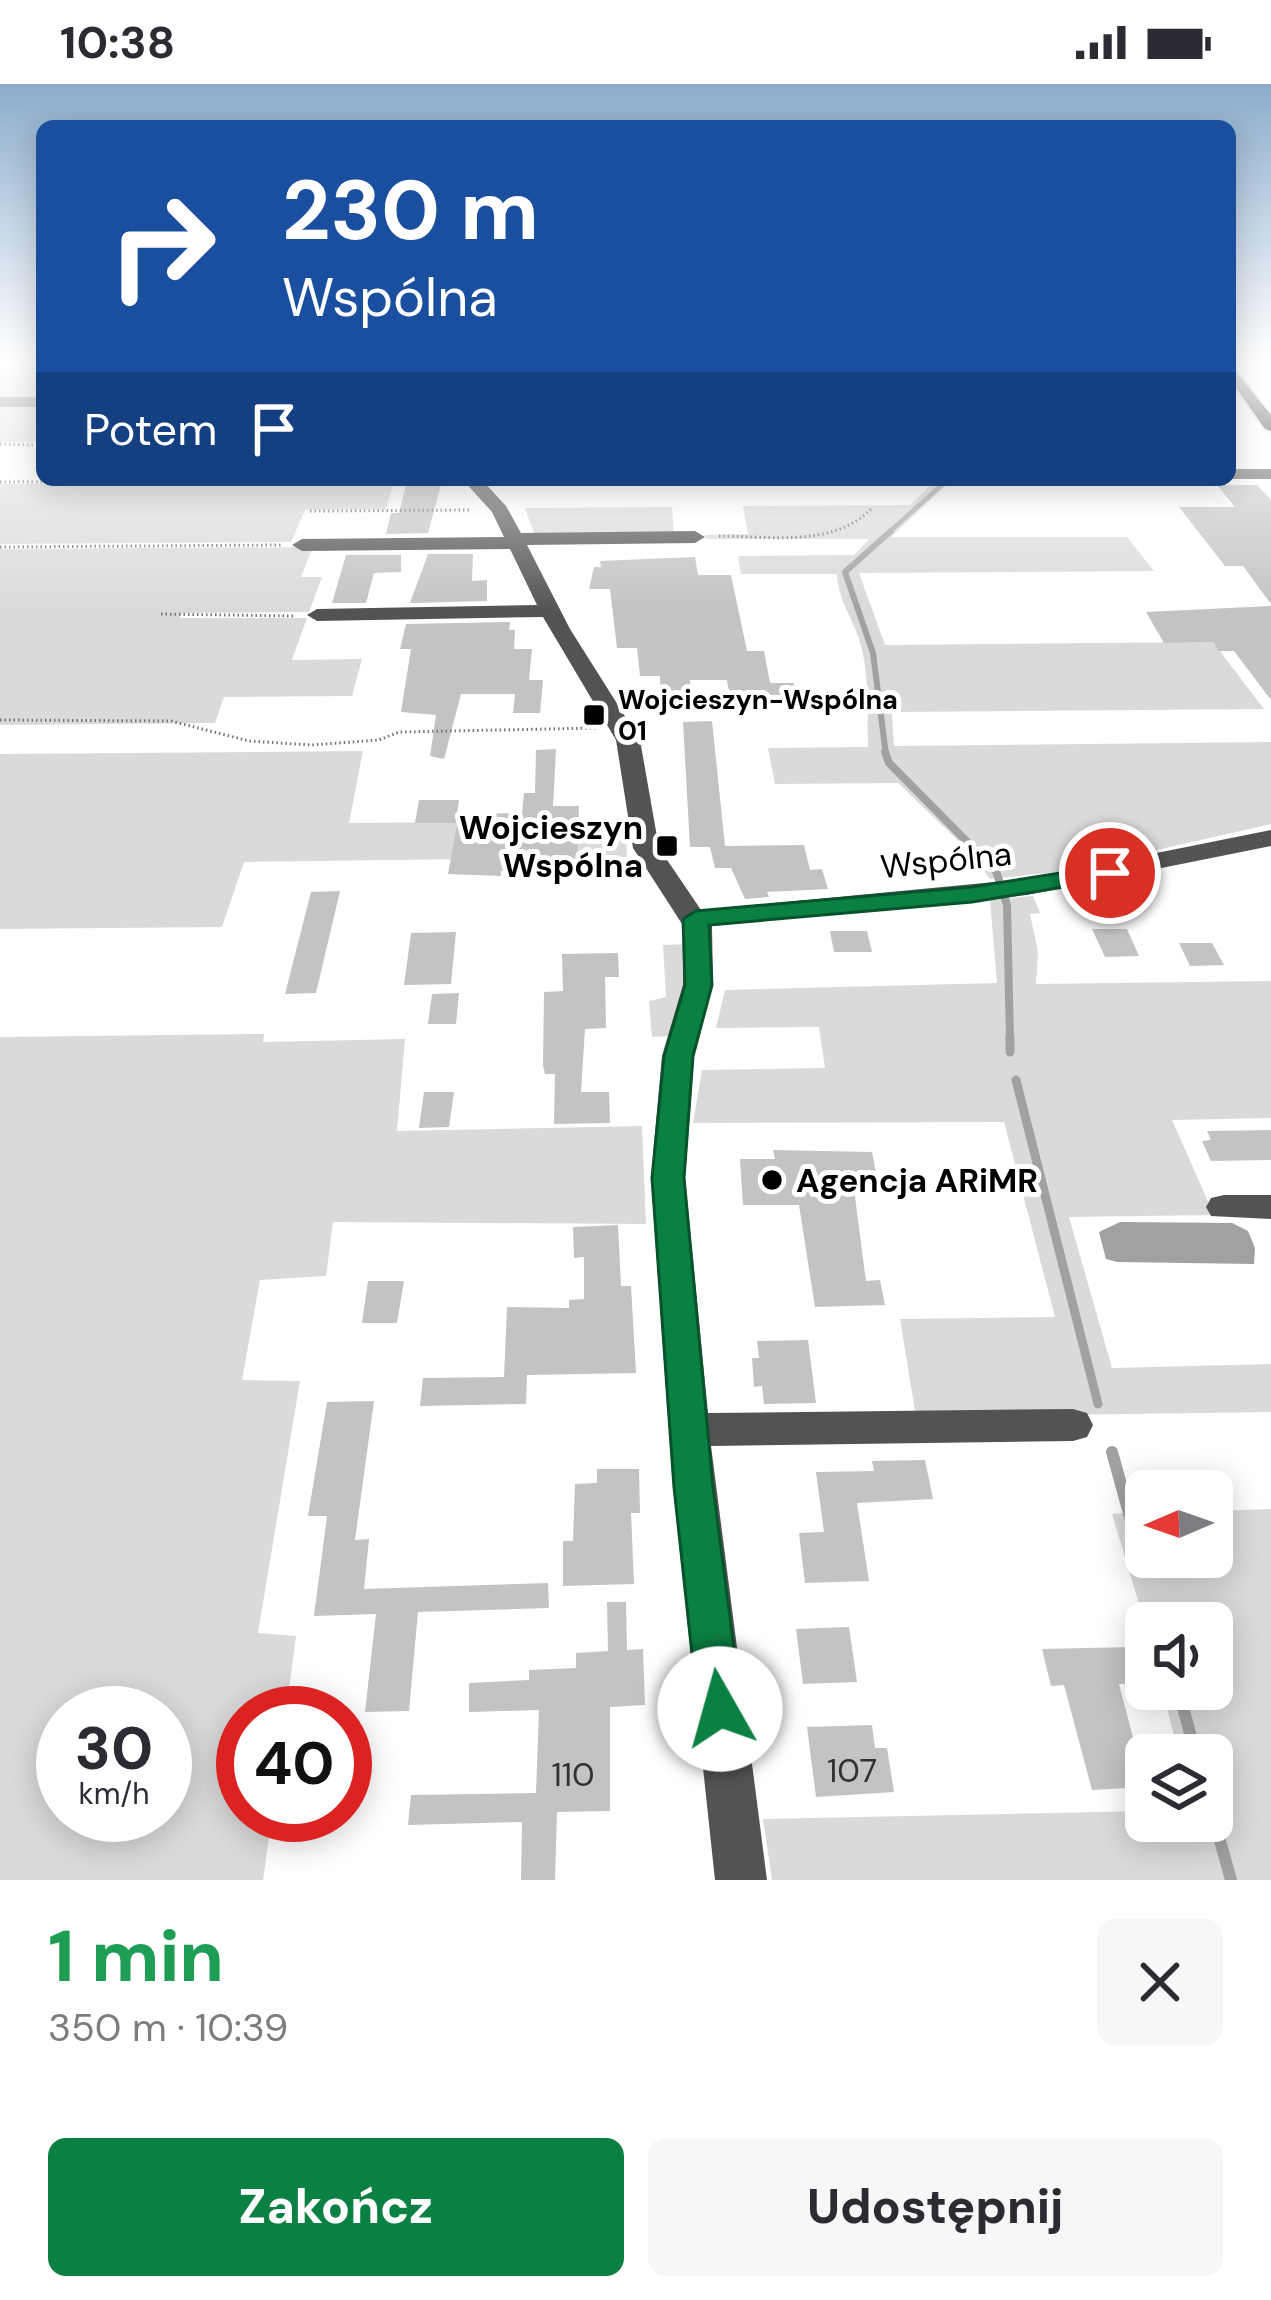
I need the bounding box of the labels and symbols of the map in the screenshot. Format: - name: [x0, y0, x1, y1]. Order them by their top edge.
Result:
- place label: Wojcieszyn-Wspólna 01: [618, 682, 898, 748]
- marker: Wojcieszyn-Wspólna 01: [581, 702, 607, 728]
- place label: Wojcieszyn Wspólna: [459, 806, 643, 887]
- pin: [1059, 822, 1161, 924]
- street label: Wspólna: [878, 832, 1014, 888]
- marker: Wojcieszyn Wspólna: [654, 833, 680, 859]
- place label: Agencja ARiMR: [796, 1159, 1038, 1202]
- marker: Agencja ARiMR: [759, 1167, 785, 1193]
- north arrow: [1125, 1470, 1233, 1578]
- position arrow: [657, 1646, 783, 1772]
- speed limit sign: 40: [216, 1686, 372, 1842]
- house number: 107: [827, 1749, 877, 1792]
- house number: 110: [551, 1753, 595, 1796]

